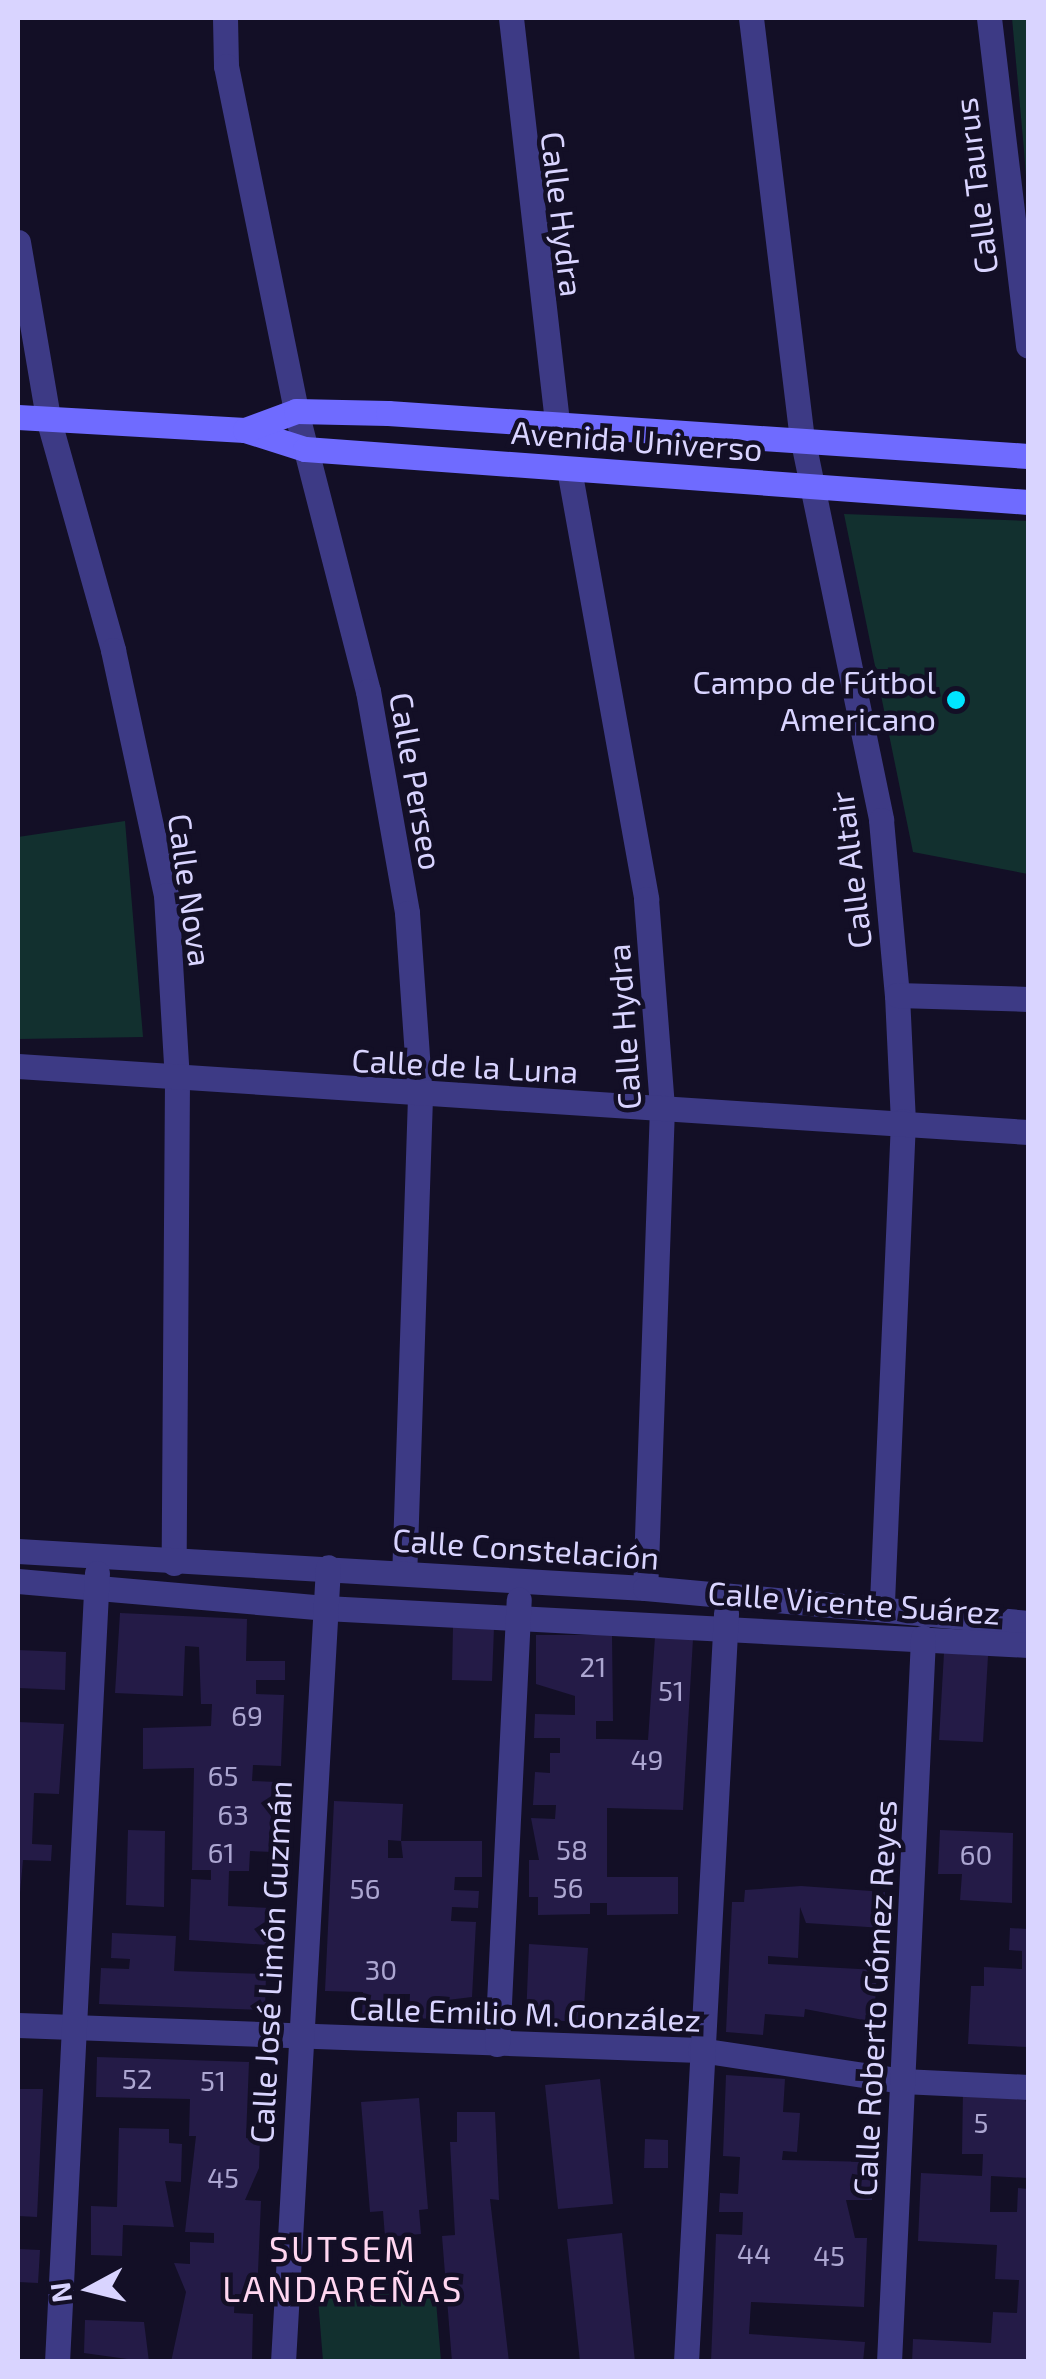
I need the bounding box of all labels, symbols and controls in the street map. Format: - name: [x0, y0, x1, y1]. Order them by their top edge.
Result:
- street label: Calle Taurus: [945, 95, 1005, 277]
- street label: Calle Hydra: [534, 129, 592, 299]
- street label: Avenida Universo: [510, 412, 764, 468]
- place label: Campo de Fútbol Americano: [693, 663, 936, 738]
- street label: Calle Perseo: [383, 689, 451, 873]
- marker: Campo de Fútbol Americano: [945, 689, 967, 711]
- street label: Calle Altair: [821, 789, 879, 951]
- street label: Calle Nova: [161, 811, 221, 969]
- street label: Calle Hydra: [598, 943, 648, 1111]
- street label: Calle de la Luna: [351, 1040, 579, 1090]
- street label: Calle Constelación: [391, 1520, 661, 1576]
- street label: Calle Vicente Suárez: [706, 1573, 1002, 1631]
- house number: 21: [580, 1649, 606, 1683]
- house number: 51: [658, 1673, 684, 1707]
- house number: 69: [231, 1698, 263, 1732]
- house number: 49: [630, 1742, 664, 1776]
- house number: 65: [207, 1758, 239, 1792]
- street label: Calle José Limón Guzmán: [241, 1779, 299, 2145]
- house number: 63: [217, 1797, 249, 1831]
- street label: Calle Roberto Gómez Reyes: [844, 1799, 904, 2197]
- house number: 58: [556, 1832, 588, 1866]
- house number: 61: [207, 1835, 235, 1869]
- house number: 60: [960, 1837, 992, 1871]
- house number: 56: [552, 1870, 584, 1904]
- house number: 56: [349, 1871, 381, 1905]
- house number: 30: [365, 1952, 397, 1986]
- street label: Calle Emilio M. González: [348, 1988, 702, 2038]
- house number: 52: [122, 2061, 152, 2095]
- house number: 51: [200, 2063, 226, 2097]
- house number: 5: [973, 2105, 989, 2139]
- house number: 45: [207, 2160, 239, 2194]
- district label: SUTSEM LANDAREÑAS: [222, 2227, 464, 2309]
- house number: 44: [737, 2236, 771, 2270]
- house number: 45: [813, 2238, 845, 2272]
- north arrow: [40, 2239, 140, 2339]
- text: N: [42, 2281, 78, 2305]

